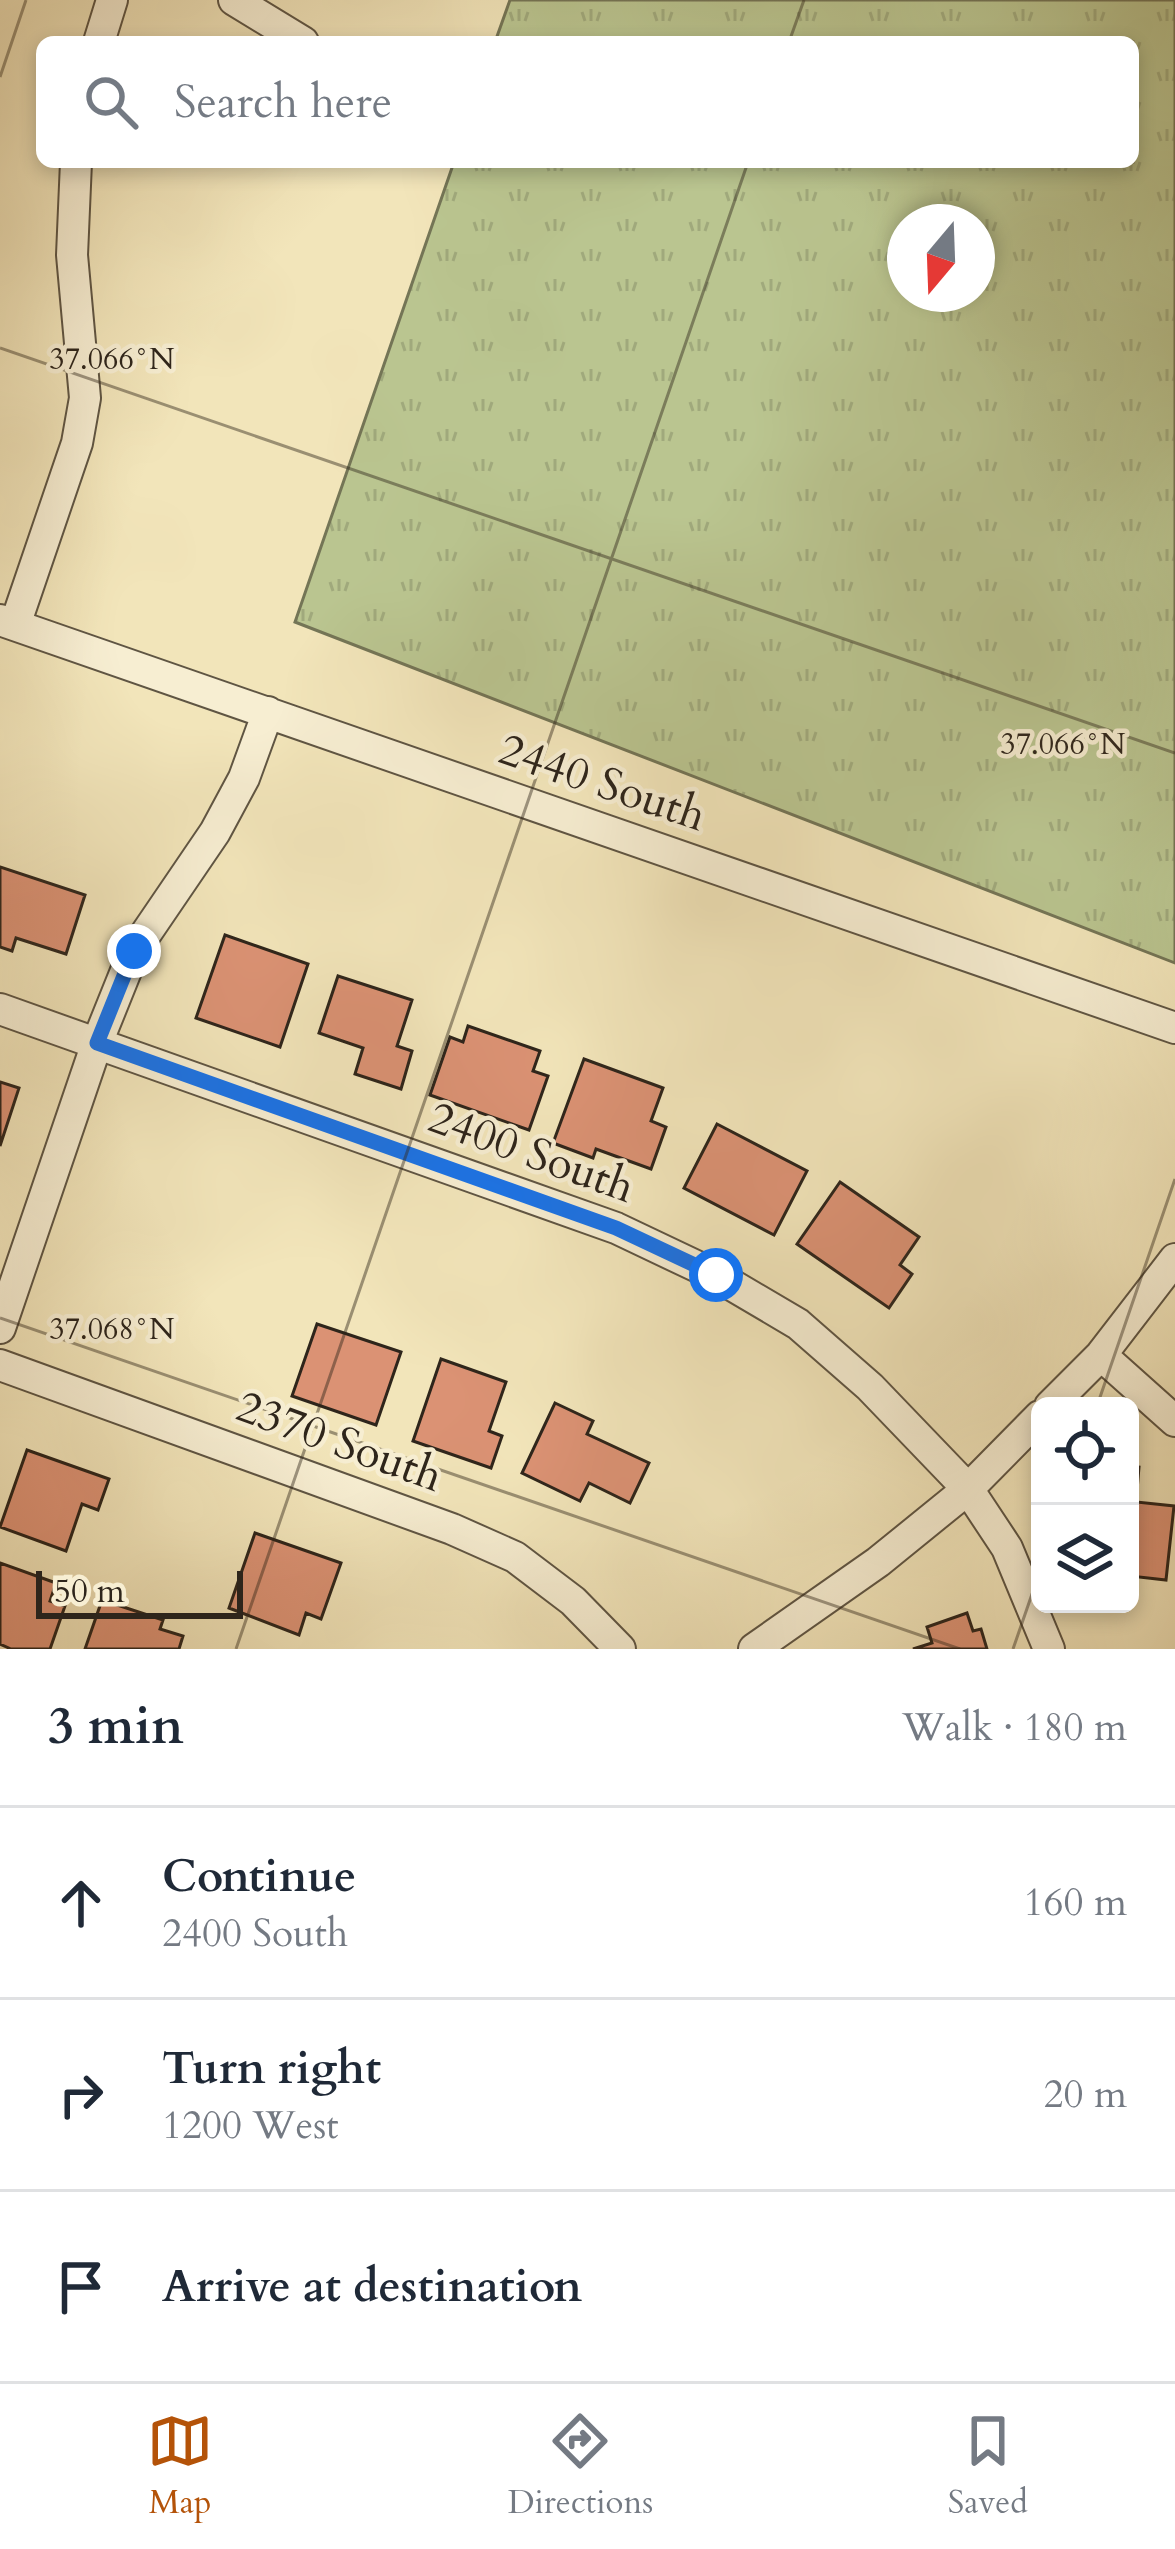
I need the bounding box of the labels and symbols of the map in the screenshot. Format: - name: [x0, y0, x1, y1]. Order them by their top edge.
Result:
- north arrow: [887, 204, 995, 312]
- text: 37.066°N: [49, 339, 175, 380]
- street label: 2440 South: [491, 719, 714, 846]
- text: 37.066°N: [1000, 724, 1126, 765]
- route end: [107, 924, 161, 978]
- street label: 2400 South: [420, 1087, 643, 1218]
- route start: [689, 1248, 743, 1302]
- text: 37.068°N: [49, 1309, 175, 1350]
- street label: 2370 South: [228, 1376, 451, 1507]
- scale bar: [36, 1565, 243, 1618]

